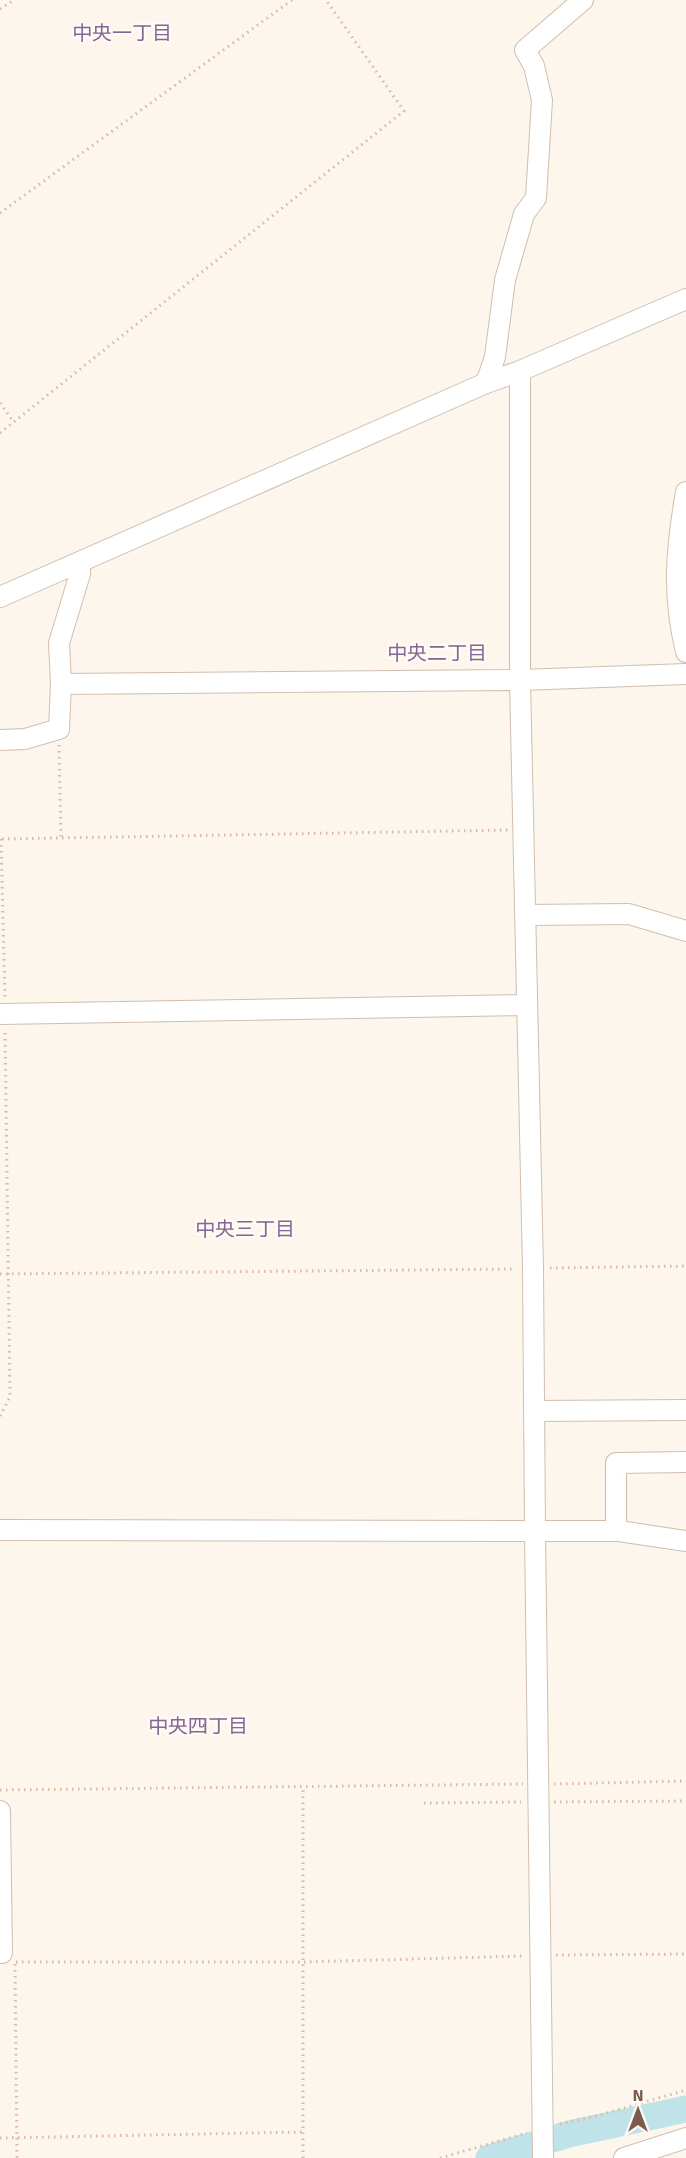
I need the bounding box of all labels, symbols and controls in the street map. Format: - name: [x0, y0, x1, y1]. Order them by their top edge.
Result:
- district label: 中央一丁目: [72, 21, 172, 46]
- district label: 中央二丁目: [387, 641, 487, 666]
- district label: 中央三丁目: [195, 1217, 295, 1242]
- district label: 中央四丁目: [148, 1714, 248, 1739]
- north arrow: [608, 2080, 668, 2140]
- text: N: [632, 2086, 644, 2106]

